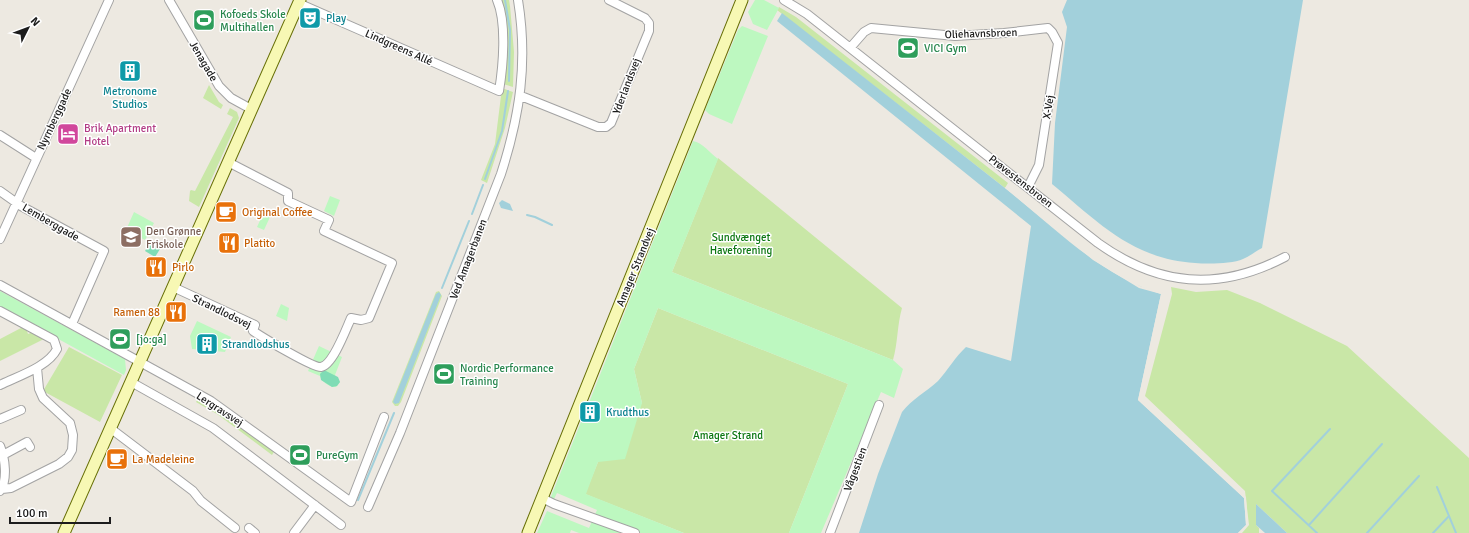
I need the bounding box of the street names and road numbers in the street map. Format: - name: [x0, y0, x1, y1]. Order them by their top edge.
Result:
- street label: Oliehavnsbroen: [944, 26, 1018, 41]
- street label: Lindgreens Allé: [363, 27, 435, 68]
- street label: Jenagade: [187, 39, 220, 84]
- street label: Yderlandsvej: [610, 56, 643, 116]
- street label: Nyrnberggade: [35, 86, 74, 152]
- street label: X-Vej: [1040, 94, 1057, 120]
- street label: Prøvestensbroen: [986, 152, 1055, 210]
- street label: Lemberggade: [20, 201, 81, 244]
- street label: Ved Amagerbanen: [447, 217, 490, 301]
- street label: Amager Strandvej: [614, 226, 657, 308]
- street label: Strandlodsvej: [190, 292, 254, 331]
- street label: Lergravsvej: [194, 389, 246, 429]
- street label: Vågestien: [841, 445, 870, 493]

